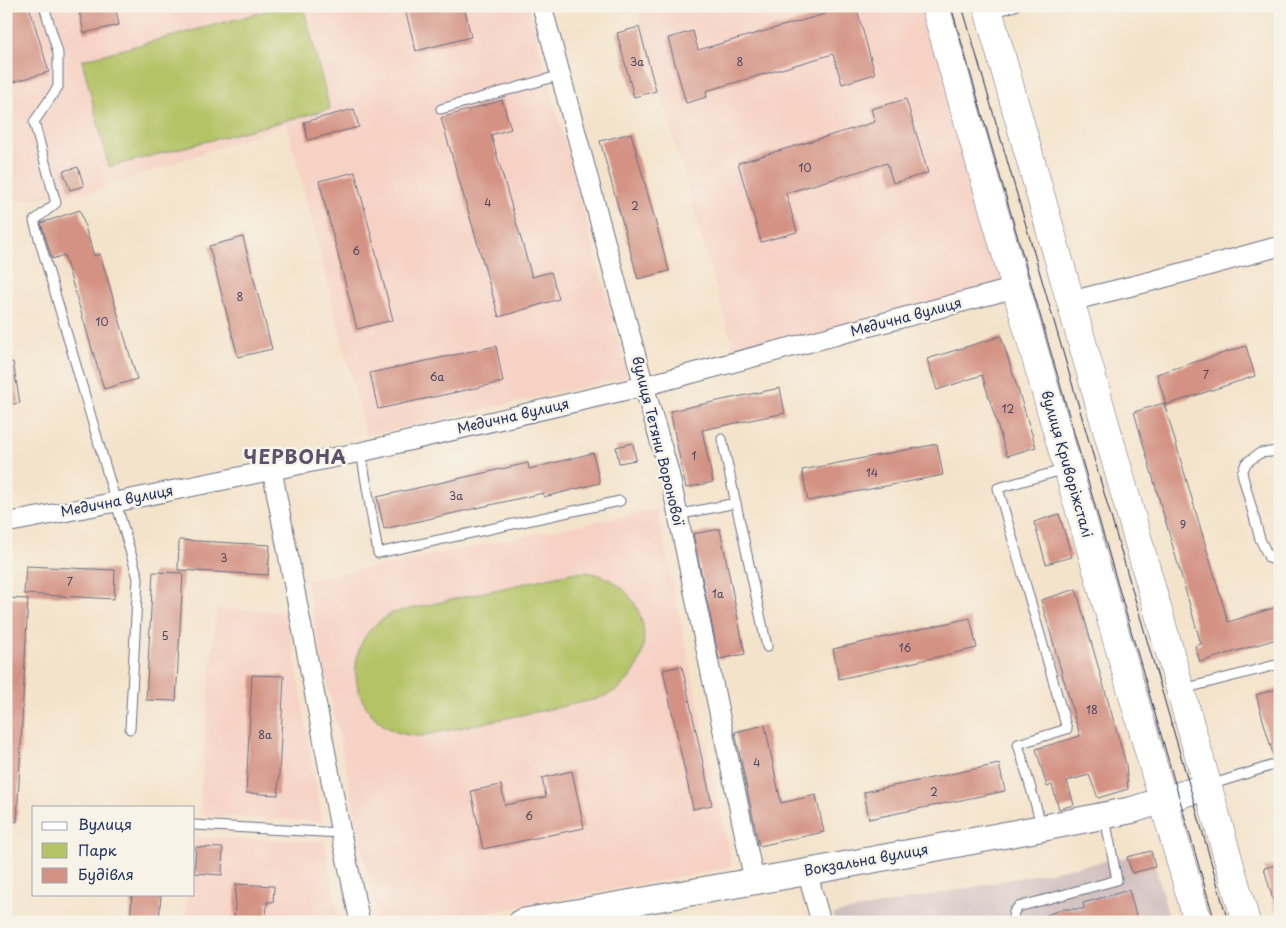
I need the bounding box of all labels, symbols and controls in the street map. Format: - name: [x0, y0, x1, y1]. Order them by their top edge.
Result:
- house number: 3а: [630, 53, 644, 70]
- house number: 8: [737, 53, 744, 70]
- house number: 10: [799, 159, 811, 176]
- house number: 4: [484, 194, 492, 211]
- house number: 2: [631, 197, 639, 214]
- house number: 6: [352, 242, 360, 259]
- house number: 8: [237, 288, 244, 305]
- street label: Медична вулиця: [848, 292, 964, 341]
- house number: 10: [96, 313, 108, 330]
- street label: вулиця Тетяни Воронової: [627, 354, 690, 529]
- house number: 7: [1203, 366, 1209, 383]
- house number: 6а: [430, 368, 444, 385]
- street label: вулиця Криворіжсталі: [1036, 388, 1099, 540]
- street label: Медична вулиця: [455, 392, 571, 439]
- house number: 12: [1002, 400, 1015, 417]
- district label: ЧЕРВОНА: [243, 442, 347, 470]
- house number: 1: [692, 447, 697, 464]
- house number: 14: [866, 464, 878, 481]
- street label: Медична вулиця: [59, 479, 175, 522]
- house number: 3а: [449, 487, 463, 504]
- house number: 9: [1180, 516, 1186, 533]
- house number: 3: [220, 549, 228, 566]
- house number: 7: [67, 573, 73, 590]
- house number: 1а: [712, 585, 724, 602]
- house number: 5: [161, 627, 169, 644]
- house number: 16: [899, 639, 912, 656]
- house number: 18: [1086, 701, 1098, 718]
- house number: 8а: [258, 726, 272, 743]
- house number: 4: [753, 754, 761, 771]
- house number: 2: [930, 783, 938, 800]
- legend: [32, 806, 195, 896]
- house number: 6: [525, 807, 533, 824]
- text: Вулиця: [78, 812, 132, 835]
- text: Парк: [78, 838, 117, 861]
- street label: Вокзальна вулиця: [802, 838, 930, 881]
- text: Будівля: [78, 862, 134, 885]

